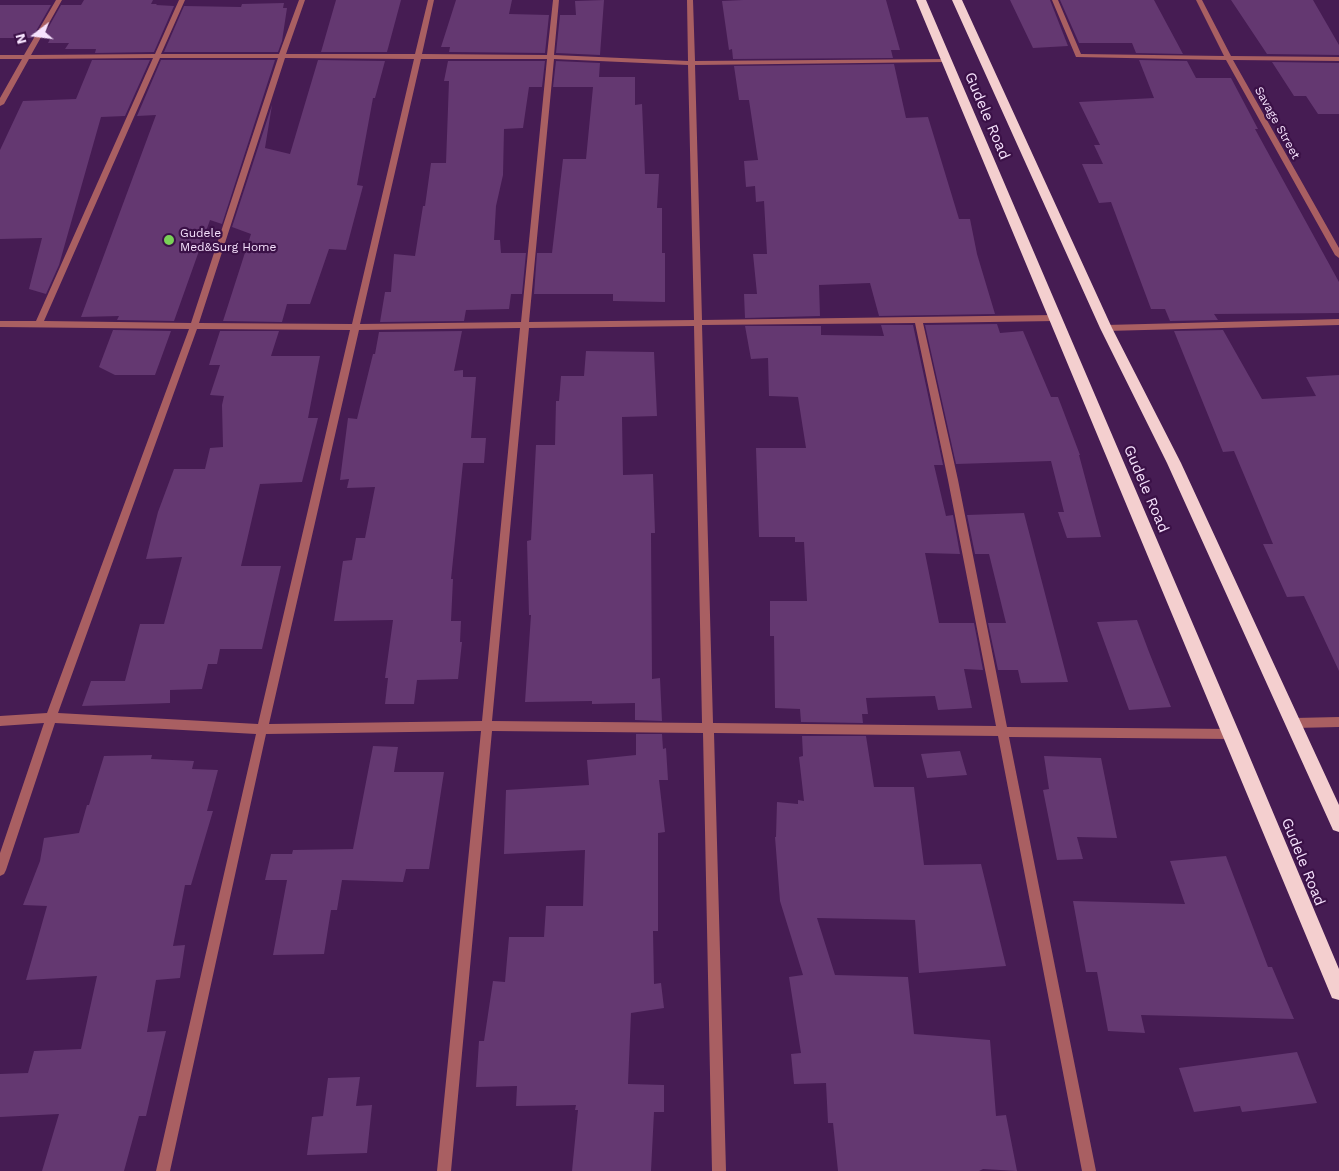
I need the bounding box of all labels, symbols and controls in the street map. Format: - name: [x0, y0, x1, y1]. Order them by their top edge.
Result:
- north arrow: [10, 10, 60, 60]
- text: N: [11, 32, 30, 46]
- street label: Gudele Road: [961, 70, 1013, 162]
- street label: Savage Street: [1251, 84, 1303, 162]
- place label: Gudele Med&Surg Home: [180, 226, 276, 254]
- marker: Gudele Med&Surg Home: [162, 233, 176, 247]
- street label: Gudele Road: [1120, 443, 1172, 535]
- street label: Gudele Road: [1277, 815, 1329, 909]

